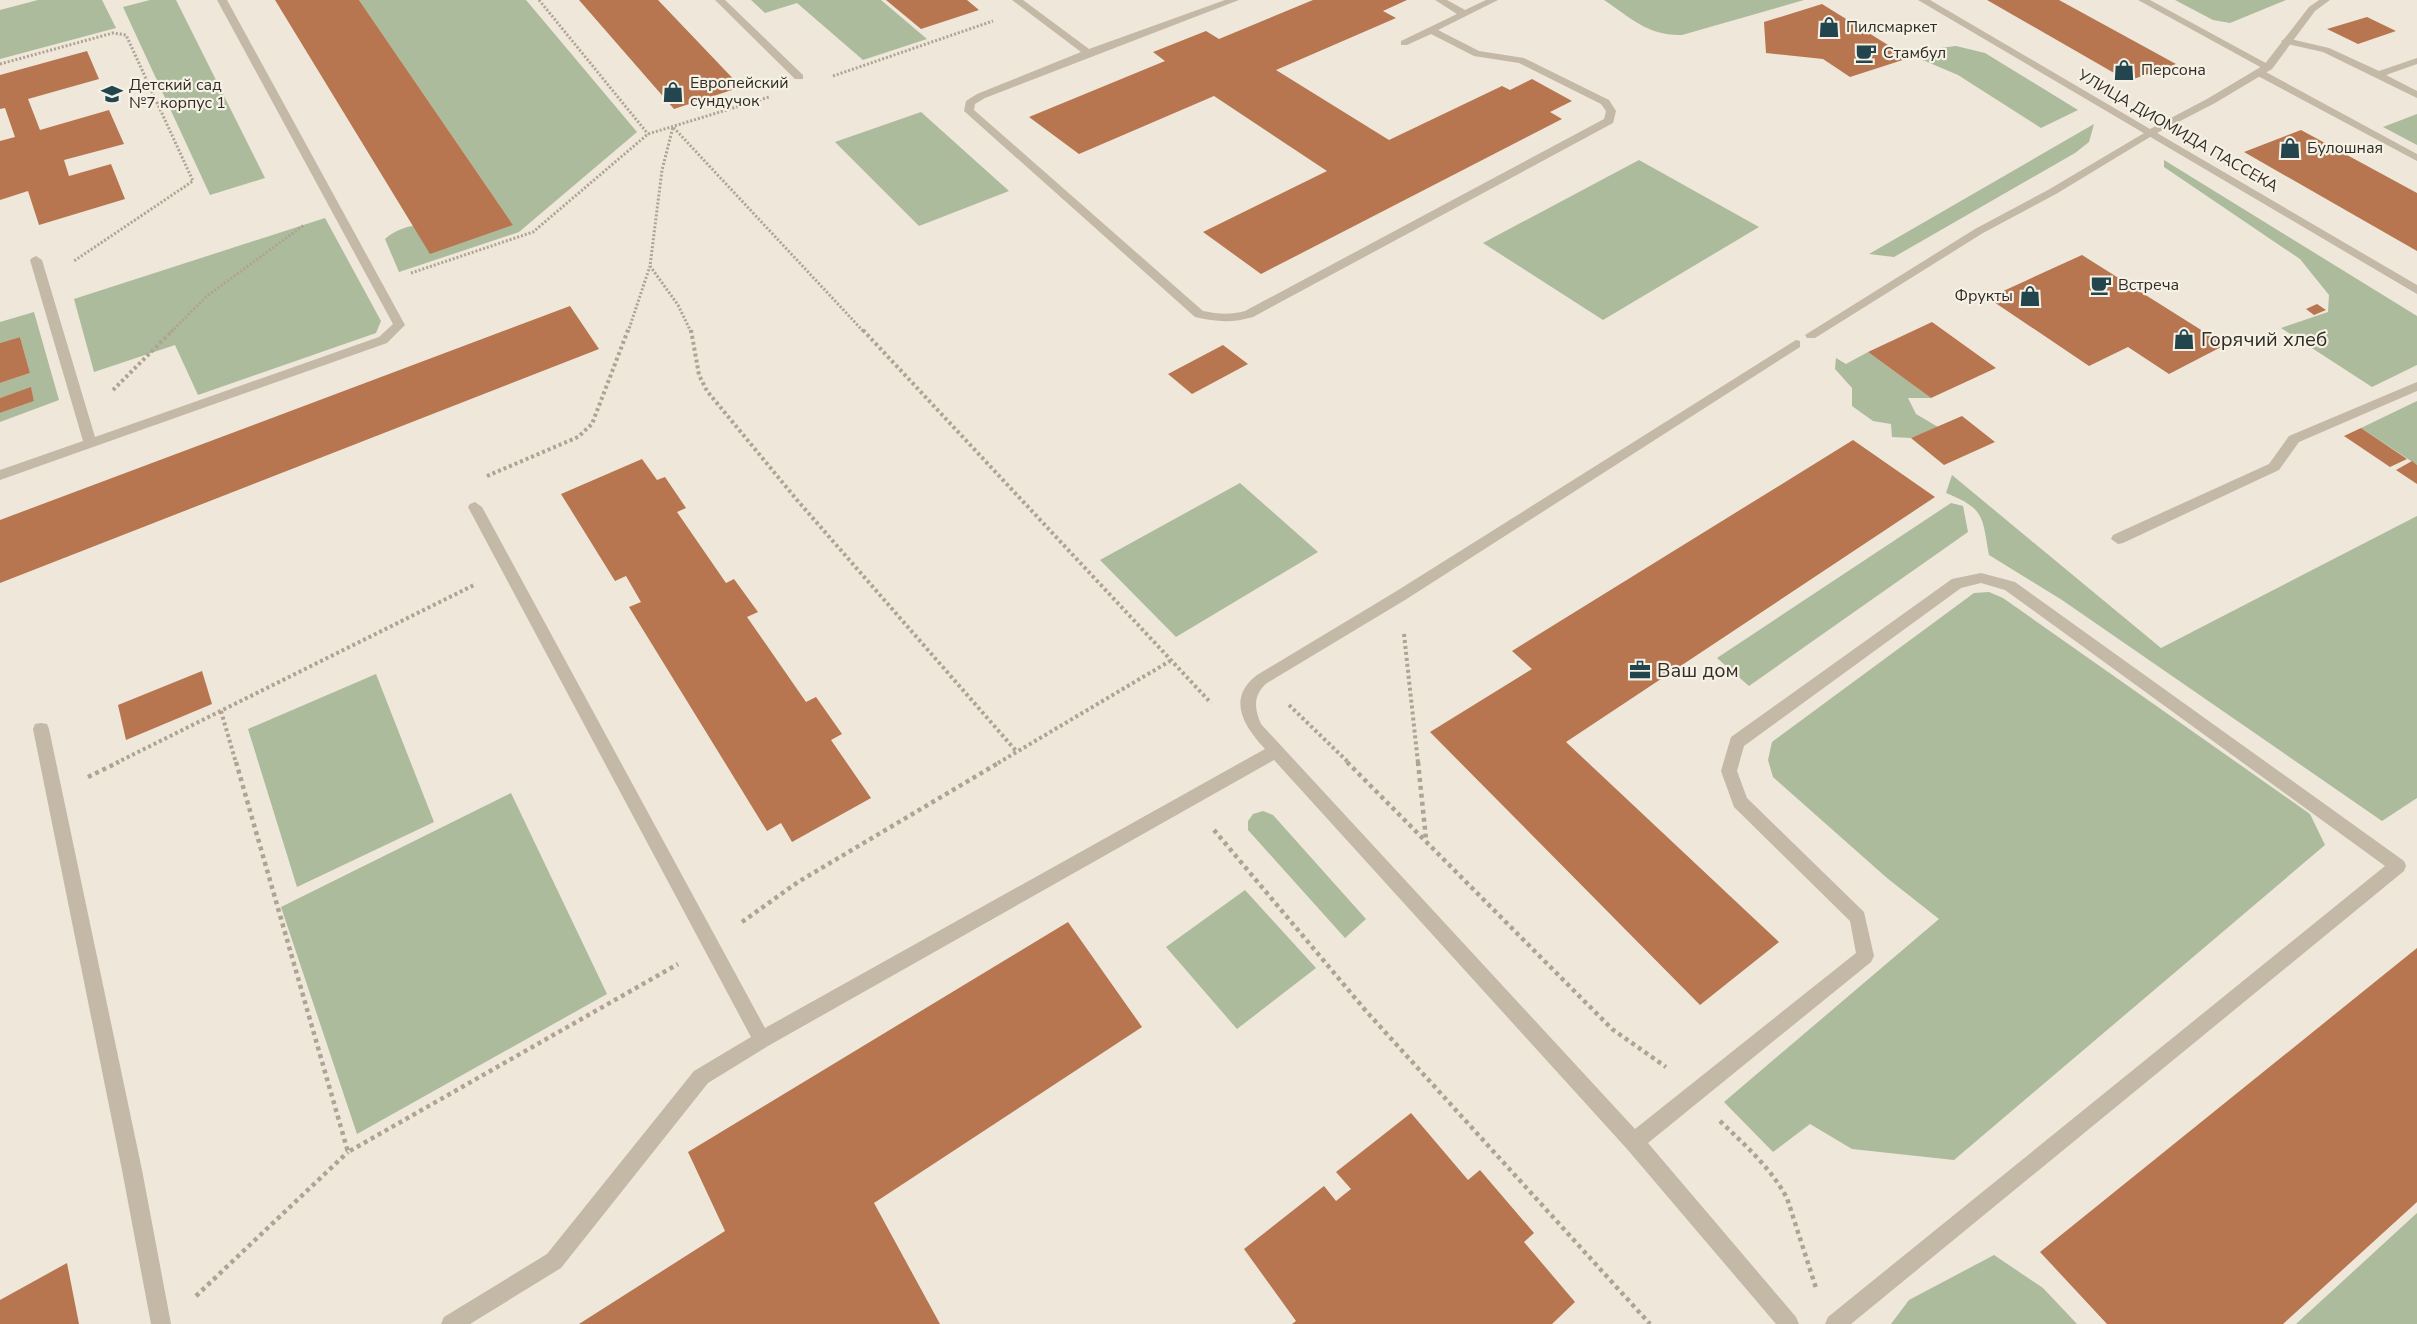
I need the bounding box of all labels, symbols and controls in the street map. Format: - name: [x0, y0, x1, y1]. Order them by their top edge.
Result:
- shop icon: Пилсмаркет: [1817, 15, 1841, 39]
- place label: Пилсмаркет: [1846, 16, 1938, 38]
- cafe icon: Стамбул: [1854, 41, 1878, 65]
- place label: Стамбул: [1883, 42, 1946, 64]
- shop icon: Персона: [2112, 58, 2136, 82]
- place label: Персона: [2141, 59, 2206, 81]
- street label: УЛИЦА ДИОМИДА ПАССЕКА: [2073, 64, 2283, 198]
- place label: Европейский сундучок: [690, 72, 789, 112]
- place label: Детский сад №7 корпус 1: [129, 74, 226, 114]
- shop icon: Европейский сундучок: [661, 80, 685, 104]
- school or university icon: Детский сад №7 корпус 1: [100, 82, 124, 106]
- shop icon: Булошная: [2278, 136, 2302, 160]
- place label: Булошная: [2307, 137, 2383, 159]
- cafe icon: Встреча: [2089, 273, 2113, 297]
- place label: Встреча: [2118, 274, 2179, 296]
- shop icon: Фрукты: [2018, 284, 2042, 308]
- place label: Фрукты: [1955, 285, 2013, 307]
- place label: Горячий хлеб: [2201, 326, 2327, 353]
- shop icon: Горячий хлеб: [2172, 327, 2196, 351]
- place label: Ваш дом: [1657, 657, 1739, 684]
- office icon: Ваш дом: [1628, 658, 1652, 682]

